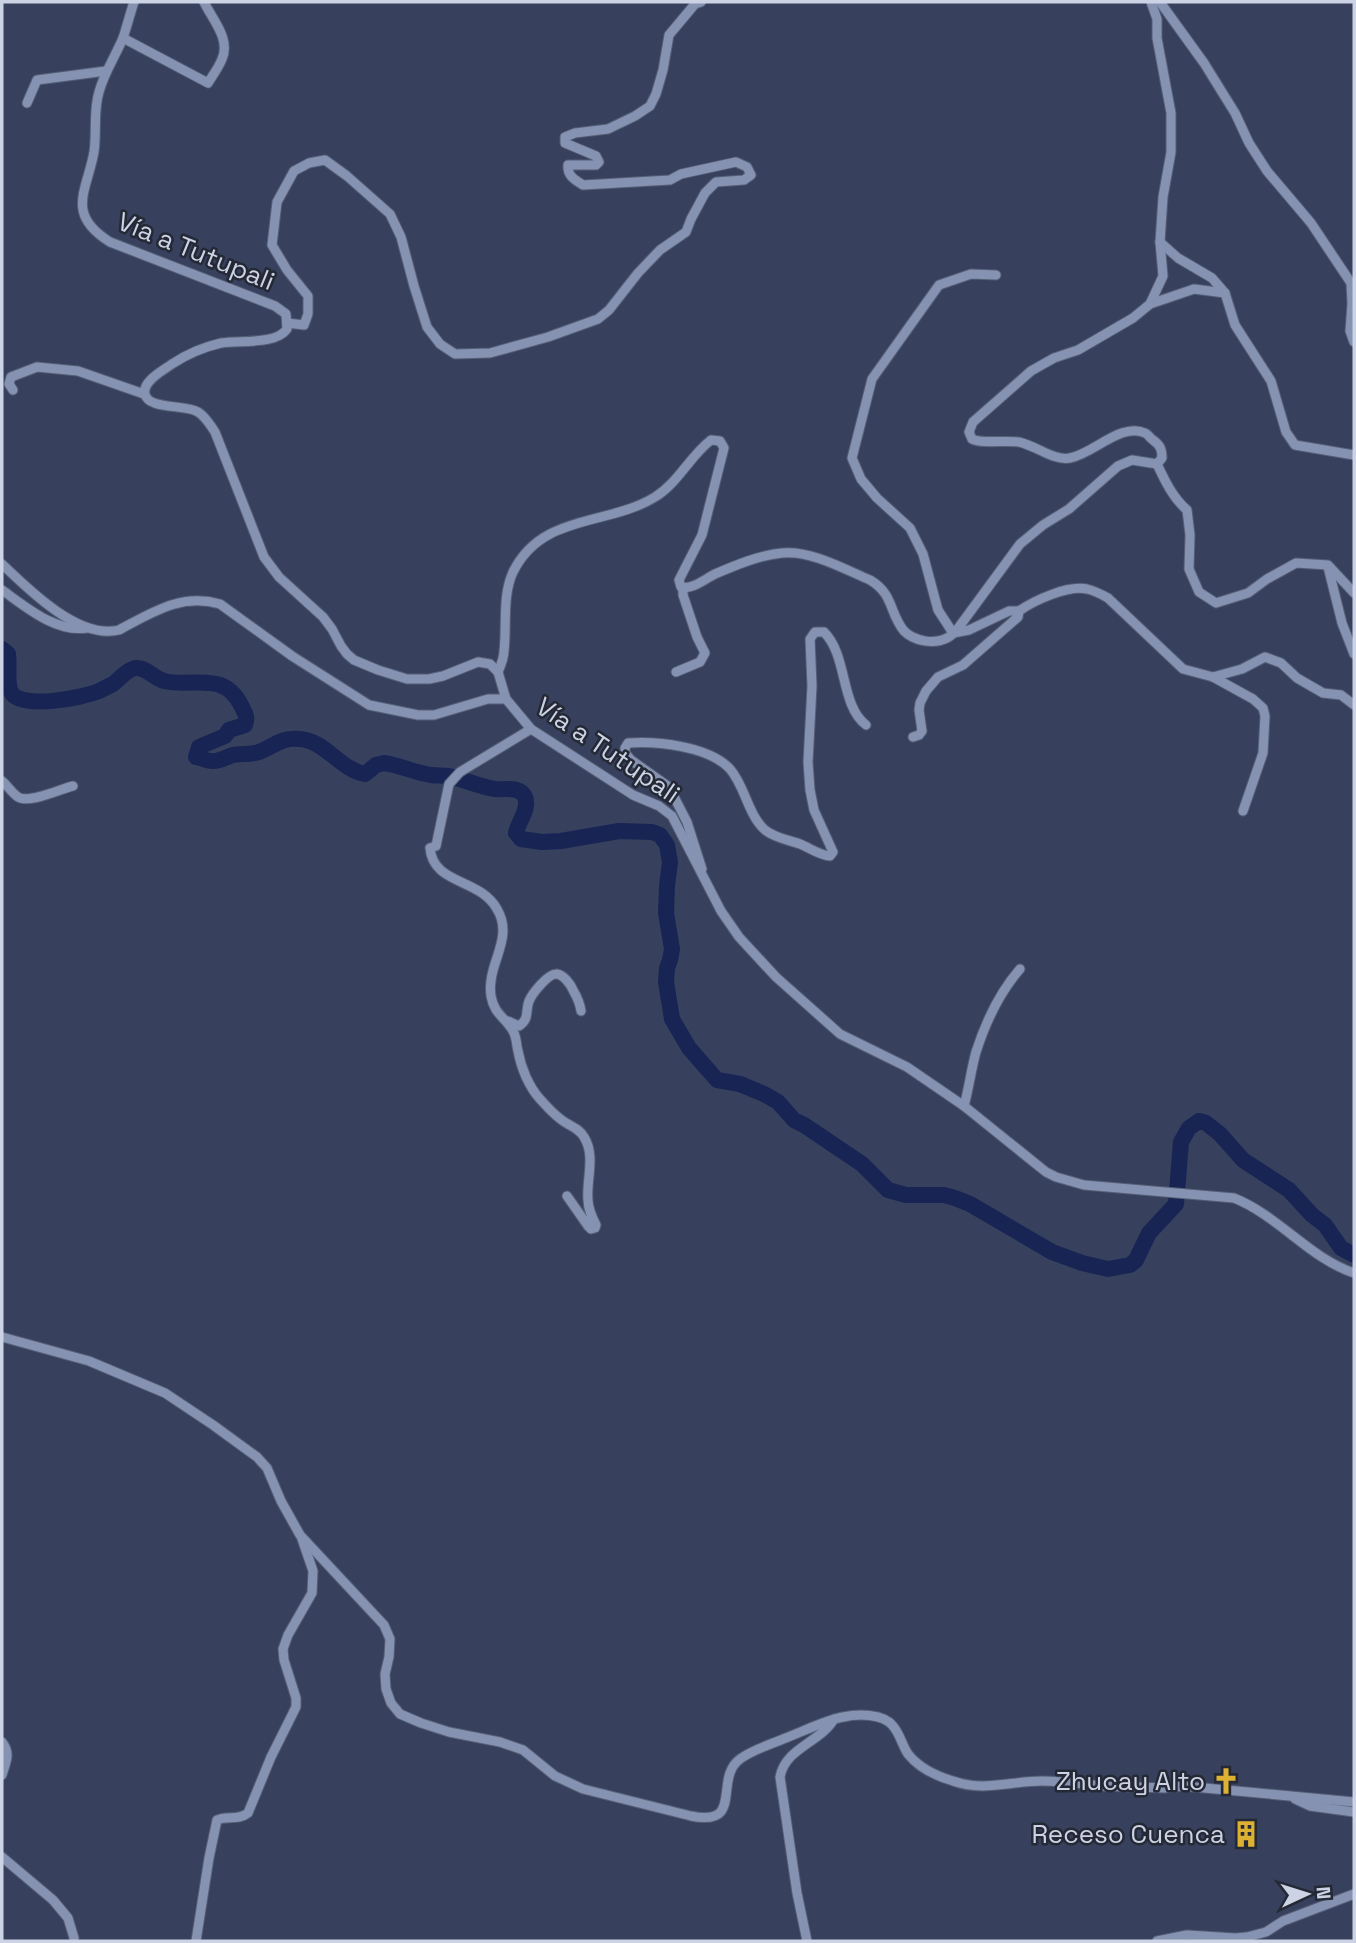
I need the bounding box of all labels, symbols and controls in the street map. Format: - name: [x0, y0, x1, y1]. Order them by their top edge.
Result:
- street label: Vía a Tutupali: [112, 204, 280, 298]
- street label: Vía a Tutupali: [529, 689, 687, 811]
- place label: Zhucay Alto: [1056, 1764, 1205, 1798]
- church icon: Zhucay Alto: [1211, 1766, 1241, 1796]
- place label: Receso Cuenca: [1031, 1817, 1225, 1851]
- building icon: Receso Cuenca: [1231, 1819, 1261, 1849]
- north arrow: [1272, 1859, 1342, 1929]
- text: N: [1311, 1886, 1336, 1900]

